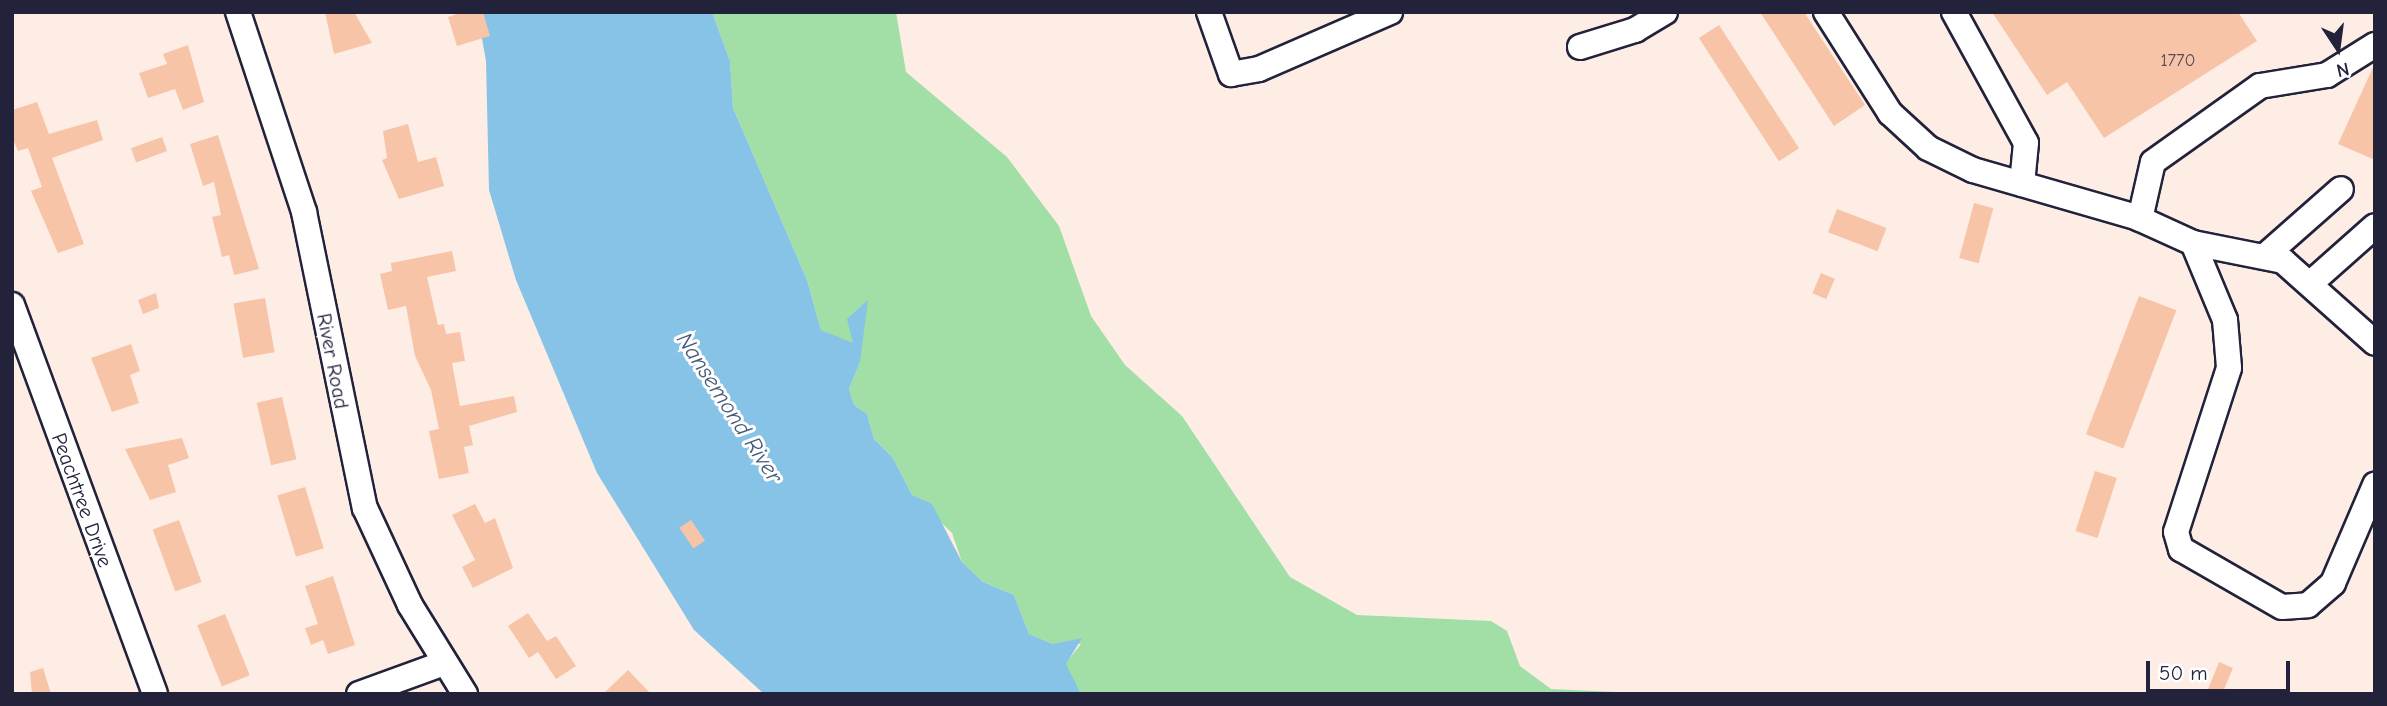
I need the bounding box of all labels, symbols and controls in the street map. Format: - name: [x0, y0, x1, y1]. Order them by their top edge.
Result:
- north arrow: [2303, 14, 2373, 84]
- house number: 1770: [2160, 50, 2196, 72]
- text: N: [2334, 57, 2351, 82]
- street label: River Road: [311, 311, 355, 411]
- water label: Nansemond River: [670, 328, 788, 488]
- street label: Peachtree Drive: [46, 430, 118, 570]
- scale bar: [2149, 646, 2292, 690]
- text: 50 m: [2159, 661, 2208, 685]

